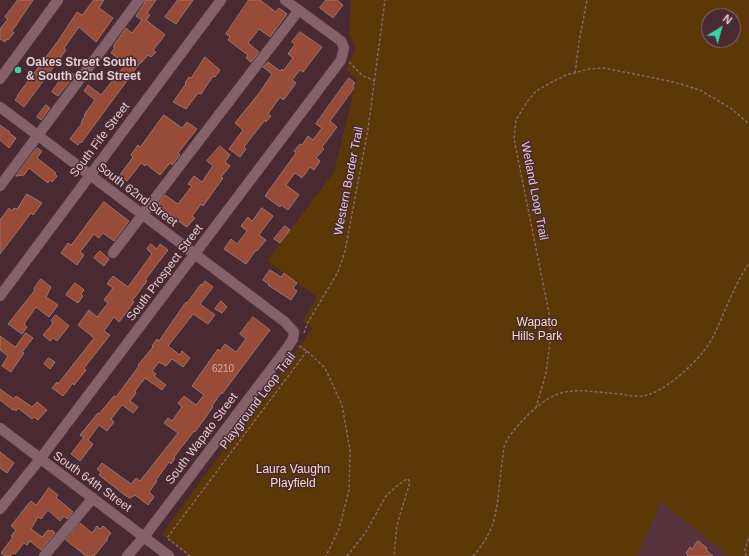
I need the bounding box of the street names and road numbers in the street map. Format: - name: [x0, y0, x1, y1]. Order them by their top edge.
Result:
- street label: South Fife Street: [67, 100, 133, 180]
- street label: Western Border Trail: [331, 126, 367, 236]
- street label: Wetland Loop Trail: [517, 141, 551, 241]
- street label: South 62nd Street: [94, 160, 180, 230]
- street label: South Prospect Street: [124, 222, 206, 324]
- street label: Playground Loop Trail: [217, 350, 299, 452]
- street label: South Wapato Street: [163, 390, 241, 488]
- street label: South 64th Street: [50, 449, 134, 515]

